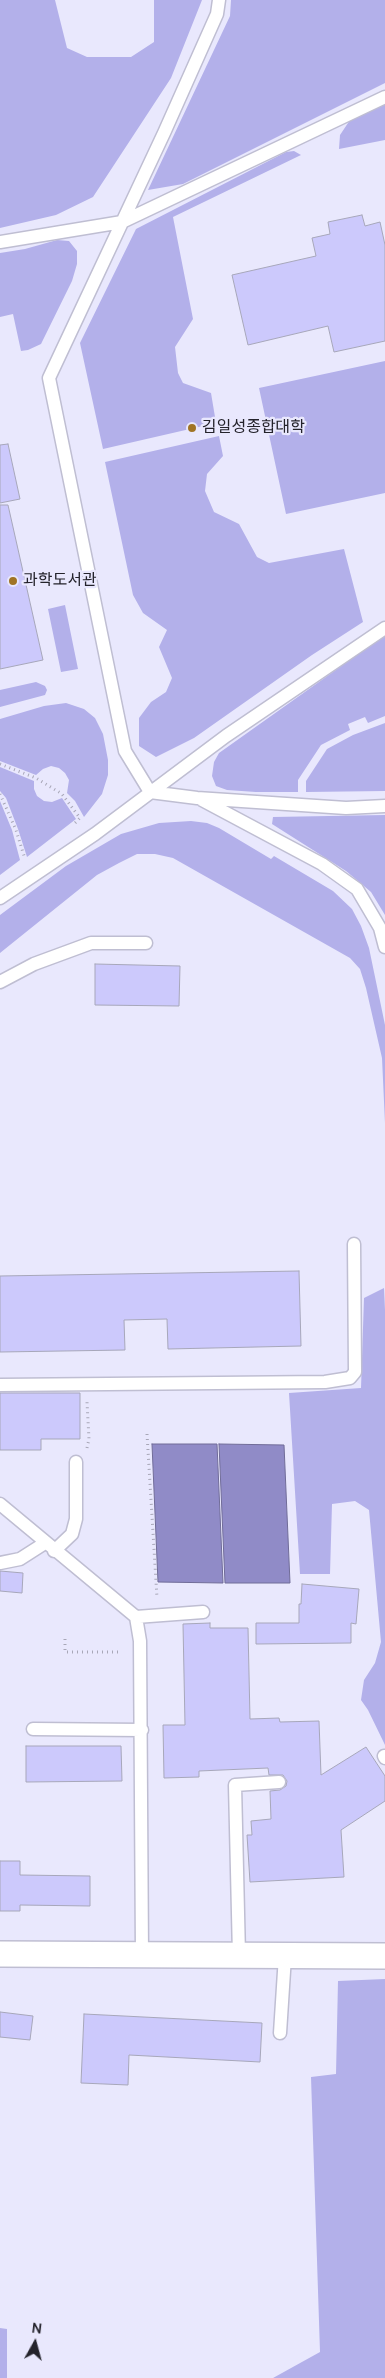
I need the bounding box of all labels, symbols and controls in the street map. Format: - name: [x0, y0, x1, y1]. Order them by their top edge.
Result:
- place label: 김일성종합대학: [202, 418, 305, 438]
- marker: 김일성종합대학: [186, 422, 198, 434]
- place label: 과학도서관: [23, 571, 97, 591]
- marker: 과학도서관: [7, 575, 19, 587]
- north arrow: [10, 2318, 60, 2368]
- text: N: [31, 2318, 43, 2338]

